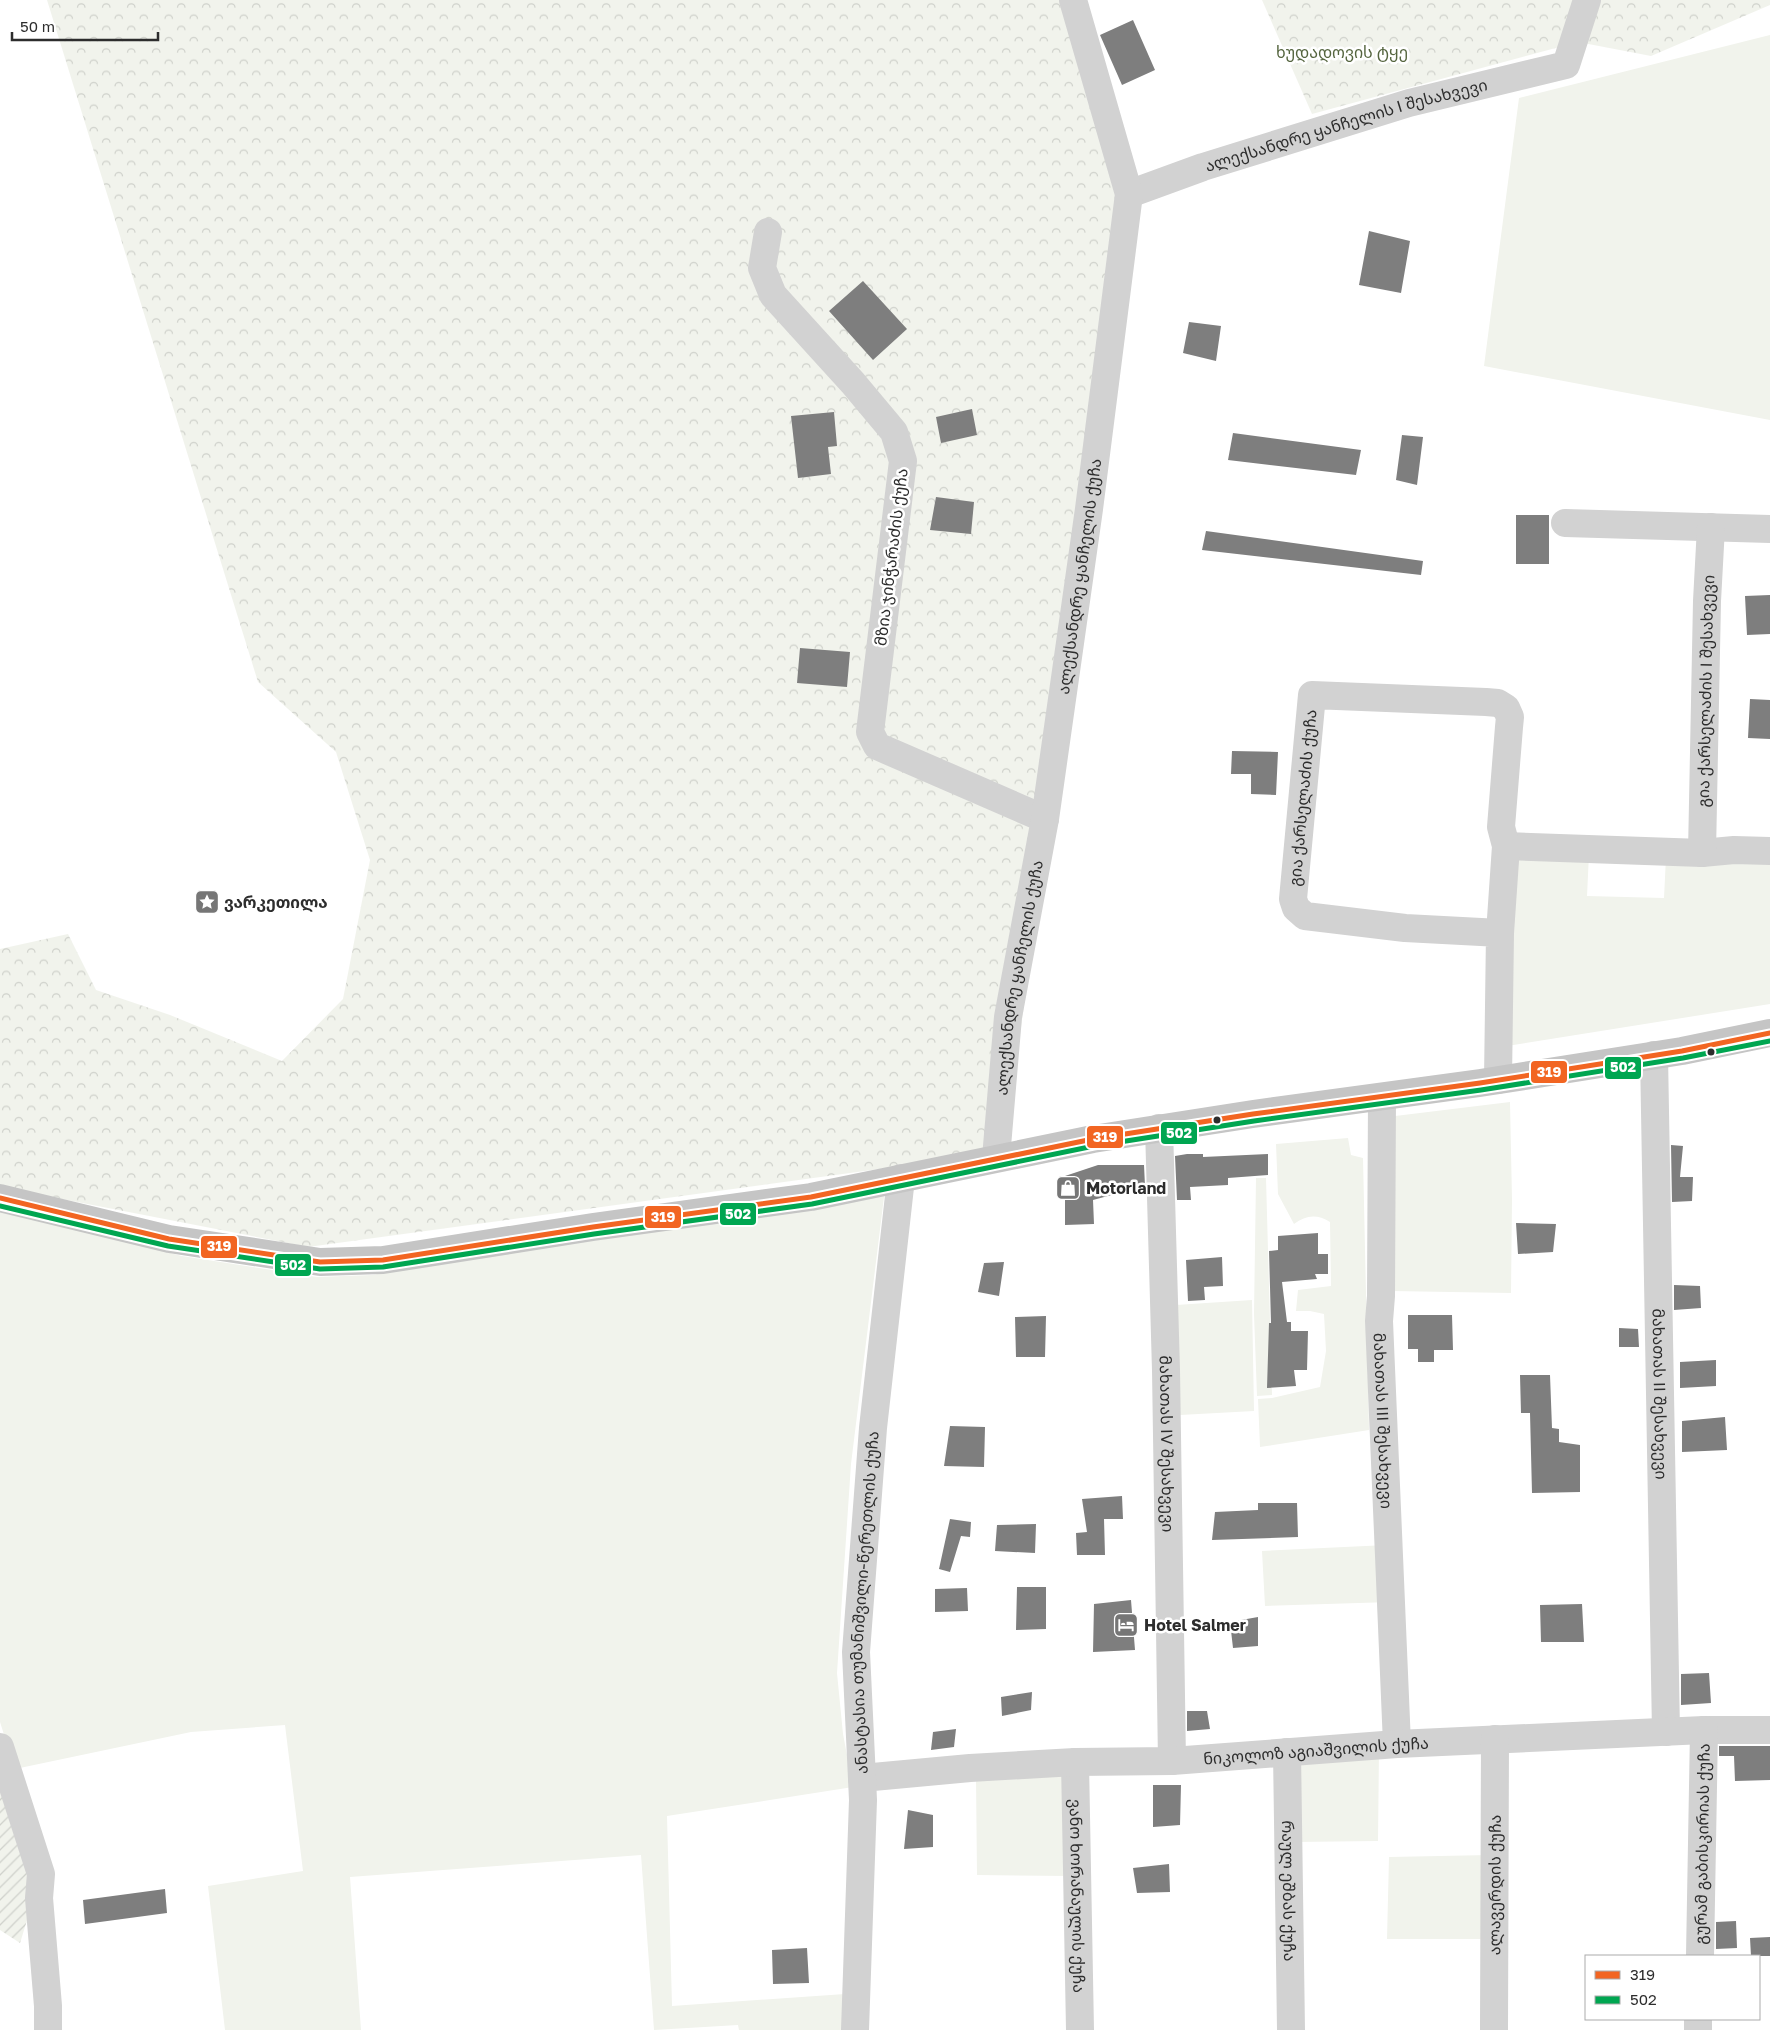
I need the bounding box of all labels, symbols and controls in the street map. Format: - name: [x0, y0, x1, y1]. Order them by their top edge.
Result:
- scale bar: [12, 10, 159, 42]
- text: 50 m: [20, 17, 55, 35]
- park label: ხუდადოვის ტყე: [1276, 42, 1408, 63]
- street label: ალექსანდრე ყანჩელის I შესახვევი: [1202, 74, 1489, 176]
- street label: ალექსანდრე ყანჩელის ქუჩა: [1053, 457, 1105, 696]
- street label: მზია ჯინჭარაძის ქუჩა: [870, 467, 912, 647]
- street label: გია ქარსელაძის I შესახვევი: [1693, 574, 1718, 808]
- street label: გია ქარსელაძის ქუჩა: [1284, 709, 1321, 887]
- street label: ალექსანდრე ყანჩელის ქუჩა: [991, 858, 1047, 1096]
- place icon: ვარკეთილა: [194, 889, 220, 915]
- place label: ვარკეთილა: [224, 892, 328, 913]
- unlabelled marker: [1706, 1047, 1716, 1057]
- line badge: 502: [1604, 1056, 1642, 1080]
- text: 502: [1610, 1058, 1637, 1075]
- line badge: 319: [1530, 1060, 1568, 1084]
- text: 319: [1537, 1063, 1561, 1080]
- unlabelled marker: [1212, 1115, 1222, 1125]
- line badge: 502: [1160, 1121, 1198, 1145]
- text: 502: [1166, 1124, 1193, 1141]
- line badge: 319: [1086, 1125, 1124, 1149]
- text: 319: [1093, 1128, 1117, 1145]
- shop icon: Motorland: [1055, 1175, 1081, 1201]
- place label: Motorland: [1086, 1178, 1166, 1198]
- line badge: 502: [719, 1202, 757, 1226]
- line badge: 319: [644, 1205, 682, 1229]
- text: 502: [725, 1205, 752, 1222]
- text: 319: [651, 1208, 675, 1225]
- line badge: 319: [200, 1235, 238, 1259]
- text: 319: [207, 1237, 231, 1254]
- line badge: 502: [274, 1253, 312, 1277]
- text: 502: [280, 1256, 307, 1273]
- street label: მახათას II შესახვევი: [1648, 1308, 1672, 1480]
- street label: მახათას III შესახვევი: [1370, 1332, 1397, 1509]
- street label: მახათას IV შესახვევი: [1156, 1355, 1178, 1533]
- street label: ანასტასია თუმანიშვილი-წერეთლის ქუჩა: [846, 1430, 883, 1775]
- hotel icon: Hotel Salmer: [1113, 1612, 1139, 1638]
- place label: Hotel Salmer: [1144, 1615, 1246, 1635]
- street label: ნიკოლოზ აგიაშვილის ქუჩა: [1203, 1733, 1429, 1769]
- street label: გურამ გაბისკირიას ქუჩა: [1690, 1743, 1714, 1945]
- street label: ვანო ხორანაულის ქუჩა: [1066, 1799, 1089, 1993]
- street label: ალავერდის ქუჩა: [1484, 1815, 1506, 1955]
- street label: რაულ ეშბას ქუჩა: [1277, 1820, 1300, 1962]
- legend: [1585, 1955, 1760, 2020]
- text: 319: [1630, 1965, 1655, 1983]
- text: 502: [1630, 1990, 1657, 2008]

